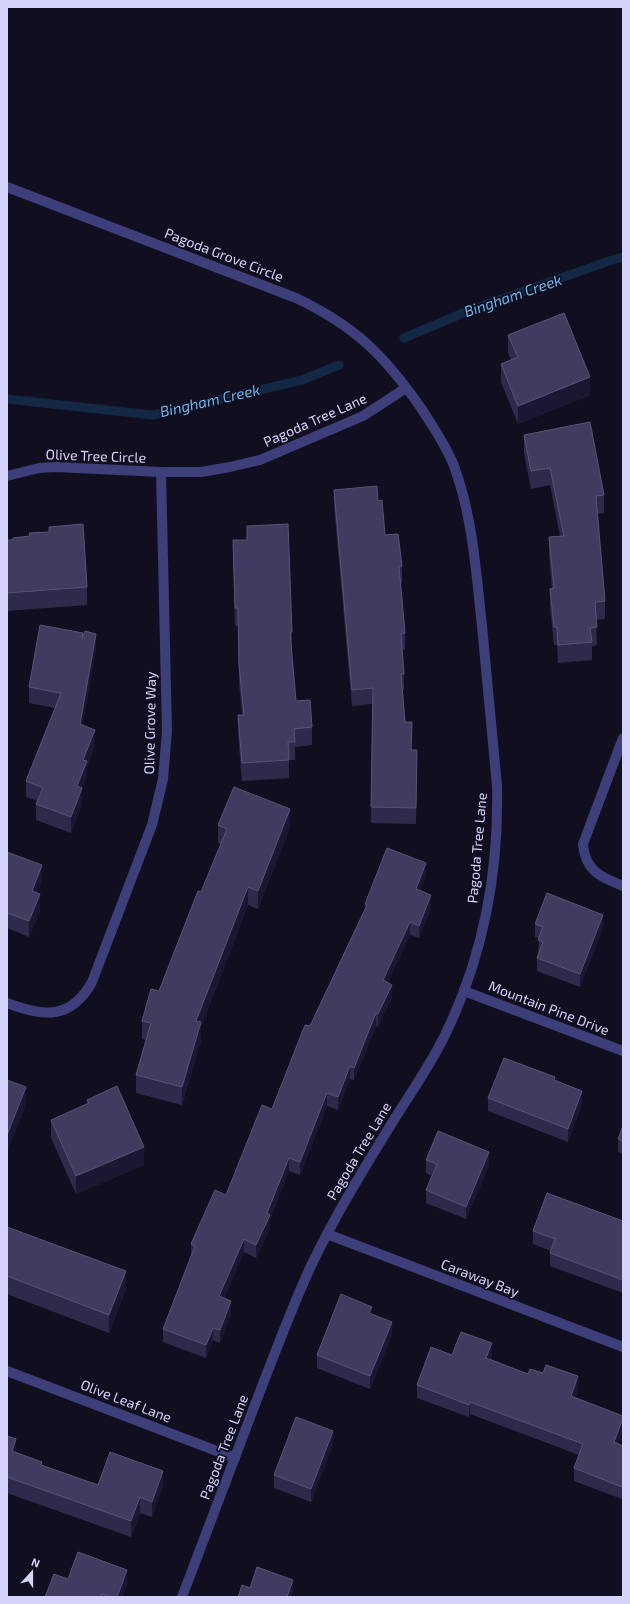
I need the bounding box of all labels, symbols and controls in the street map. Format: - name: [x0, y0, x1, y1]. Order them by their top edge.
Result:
- street label: Pagoda Grove Circle: [162, 224, 286, 285]
- water label: Bingham Creek: [461, 270, 564, 320]
- water label: Bingham Creek: [158, 380, 262, 420]
- street label: Pagoda Tree Lane: [261, 389, 369, 450]
- street label: Olive Tree Circle: [46, 445, 147, 466]
- street label: Olive Grove Way: [140, 671, 159, 775]
- street label: Pagoda Tree Lane: [463, 792, 490, 904]
- street label: Mountain Pine Drive: [486, 977, 612, 1038]
- street label: Pagoda Tree Lane: [323, 1099, 394, 1203]
- street label: Caraway Bay: [439, 1255, 522, 1300]
- street label: Olive Leaf Lane: [78, 1375, 174, 1426]
- street label: Pagoda Tree Lane: [196, 1392, 251, 1502]
- north arrow: [12, 1552, 52, 1592]
- text: N: [30, 1555, 42, 1570]

